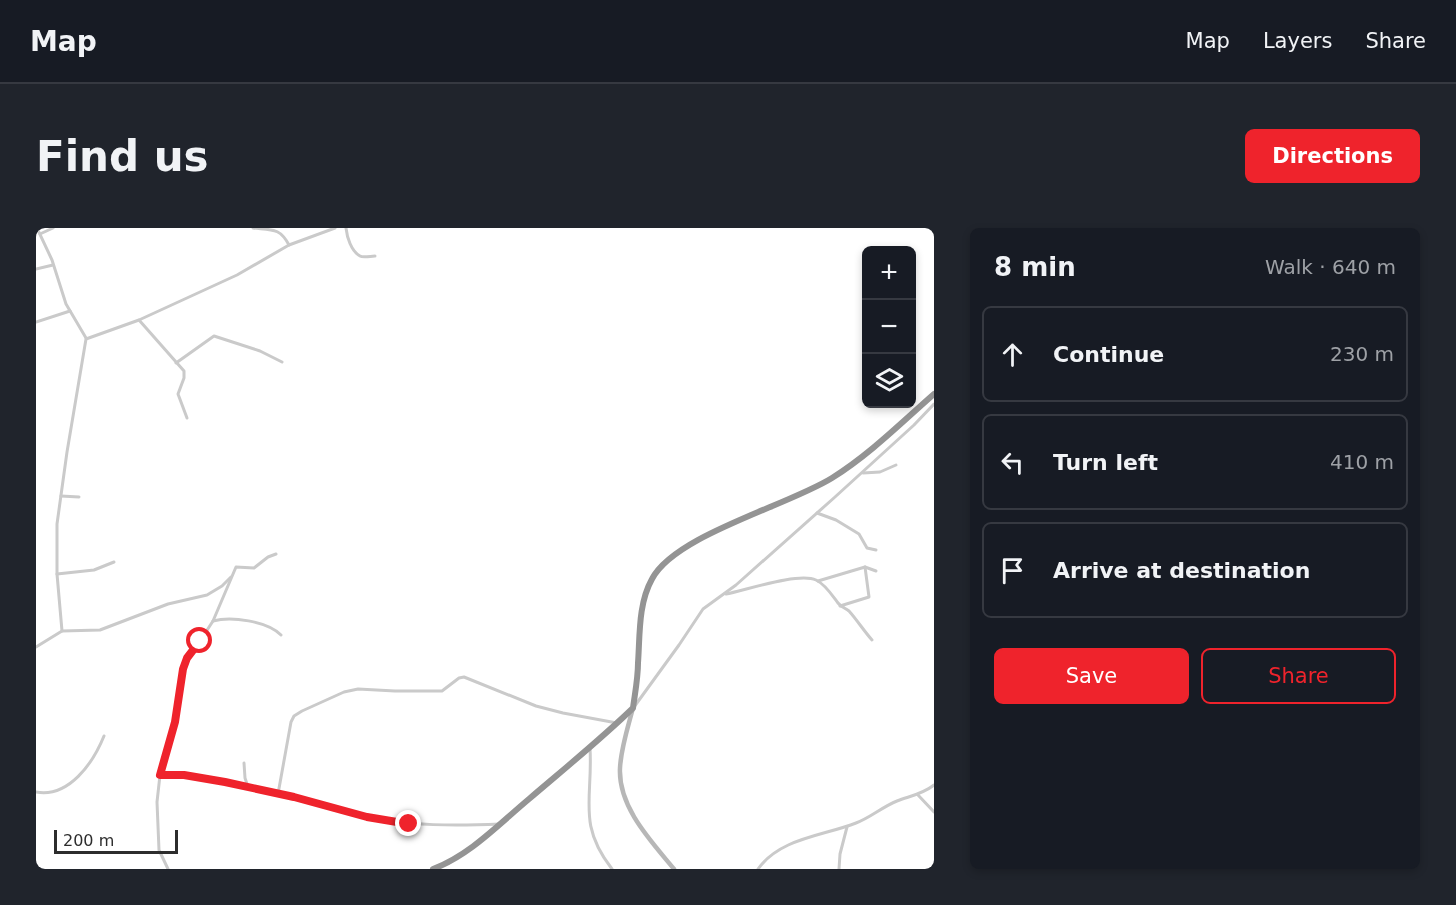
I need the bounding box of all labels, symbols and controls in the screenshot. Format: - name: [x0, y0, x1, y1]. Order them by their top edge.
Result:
- text: Map: [30, 25, 97, 58]
- text: Map: [1186, 29, 1230, 53]
- text: Layers: [1263, 29, 1332, 53]
- text: Share: [1365, 29, 1426, 53]
- button: Directions: [1245, 129, 1420, 183]
- text: Find us: [36, 132, 209, 181]
- map controls: [862, 246, 916, 408]
- button: +: [862, 246, 916, 300]
- text: 8 min: [994, 252, 1076, 282]
- text: Walk · 640 m: [1265, 255, 1396, 279]
- button: −: [862, 300, 916, 354]
- icon: ahead: [996, 338, 1029, 371]
- text: Continue: [1053, 342, 1164, 367]
- text: 230 m: [1330, 342, 1394, 366]
- button: layers: [862, 354, 916, 408]
- icon: left: [996, 446, 1029, 479]
- text: Turn left: [1053, 450, 1158, 475]
- text: 410 m: [1330, 450, 1394, 474]
- icon: arrive: [996, 554, 1029, 587]
- text: Arrive at destination: [1053, 558, 1310, 583]
- route start: [186, 627, 212, 653]
- button: Save: [994, 648, 1189, 704]
- button: Share: [1201, 648, 1396, 704]
- route end: [395, 810, 421, 836]
- scale bar: [54, 827, 178, 854]
- text: 200 m: [63, 831, 114, 850]

